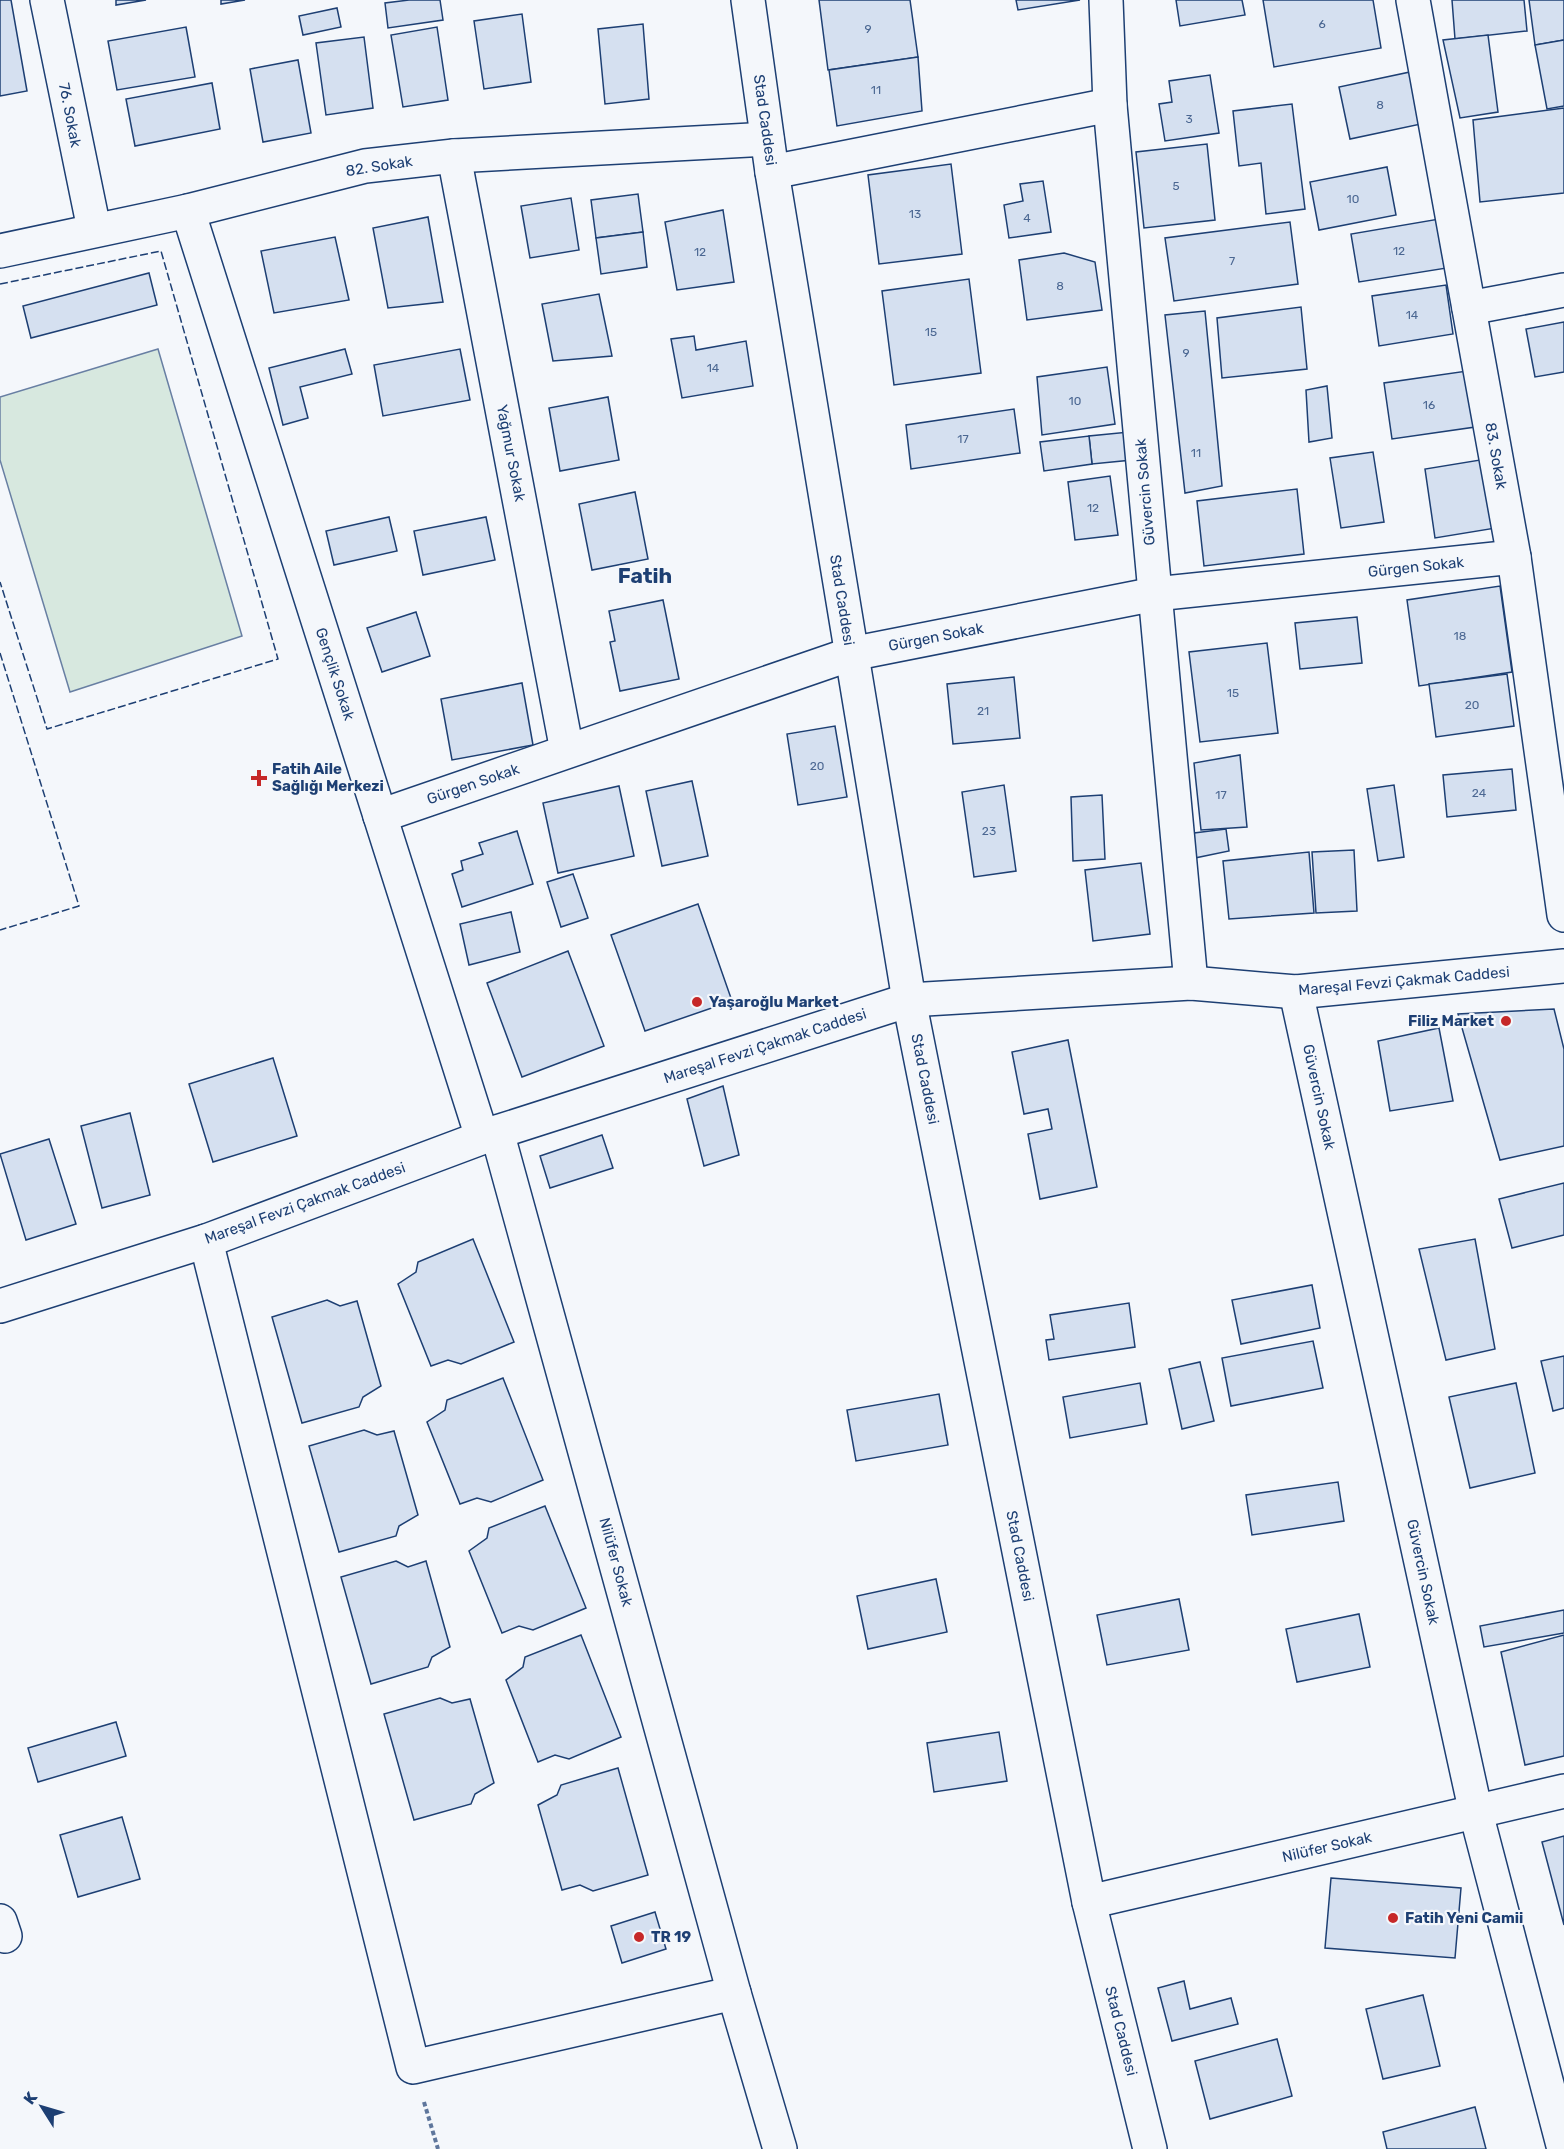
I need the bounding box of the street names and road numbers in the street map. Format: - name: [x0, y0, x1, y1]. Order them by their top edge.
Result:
- street label: Stad Caddesi: [750, 73, 780, 167]
- street label: 76. Sokak: [55, 81, 85, 149]
- street label: 82. Sokak: [344, 152, 414, 180]
- street label: Yağmur Sokak: [493, 403, 529, 503]
- street label: 83. Sokak: [1481, 421, 1511, 491]
- street label: Güvercin Sokak: [1131, 437, 1159, 546]
- street label: Stad Caddesi: [826, 553, 858, 647]
- street label: Gürgen Sokak: [1367, 553, 1465, 581]
- street label: Gürgen Sokak: [887, 619, 985, 655]
- street label: Gençlik Sokak: [312, 626, 358, 723]
- street label: Gürgen Sokak: [424, 760, 522, 808]
- street label: Mareşal Fevzi Çakmak Caddesi: [1298, 963, 1510, 999]
- street label: Mareşal Fevzi Çakmak Caddesi: [661, 1005, 869, 1087]
- street label: Stad Caddesi: [907, 1032, 943, 1126]
- street label: Güvercin Sokak: [1299, 1043, 1339, 1152]
- street label: Mareşal Fevzi Çakmak Caddesi: [202, 1158, 408, 1248]
- street label: Stad Caddesi: [1002, 1509, 1038, 1603]
- street label: Nilüfer Sokak: [595, 1516, 637, 1609]
- street label: Güvercin Sokak: [1403, 1518, 1443, 1627]
- street label: Nilüfer Sokak: [1280, 1828, 1374, 1866]
- street label: Stad Caddesi: [1101, 1984, 1141, 2078]

